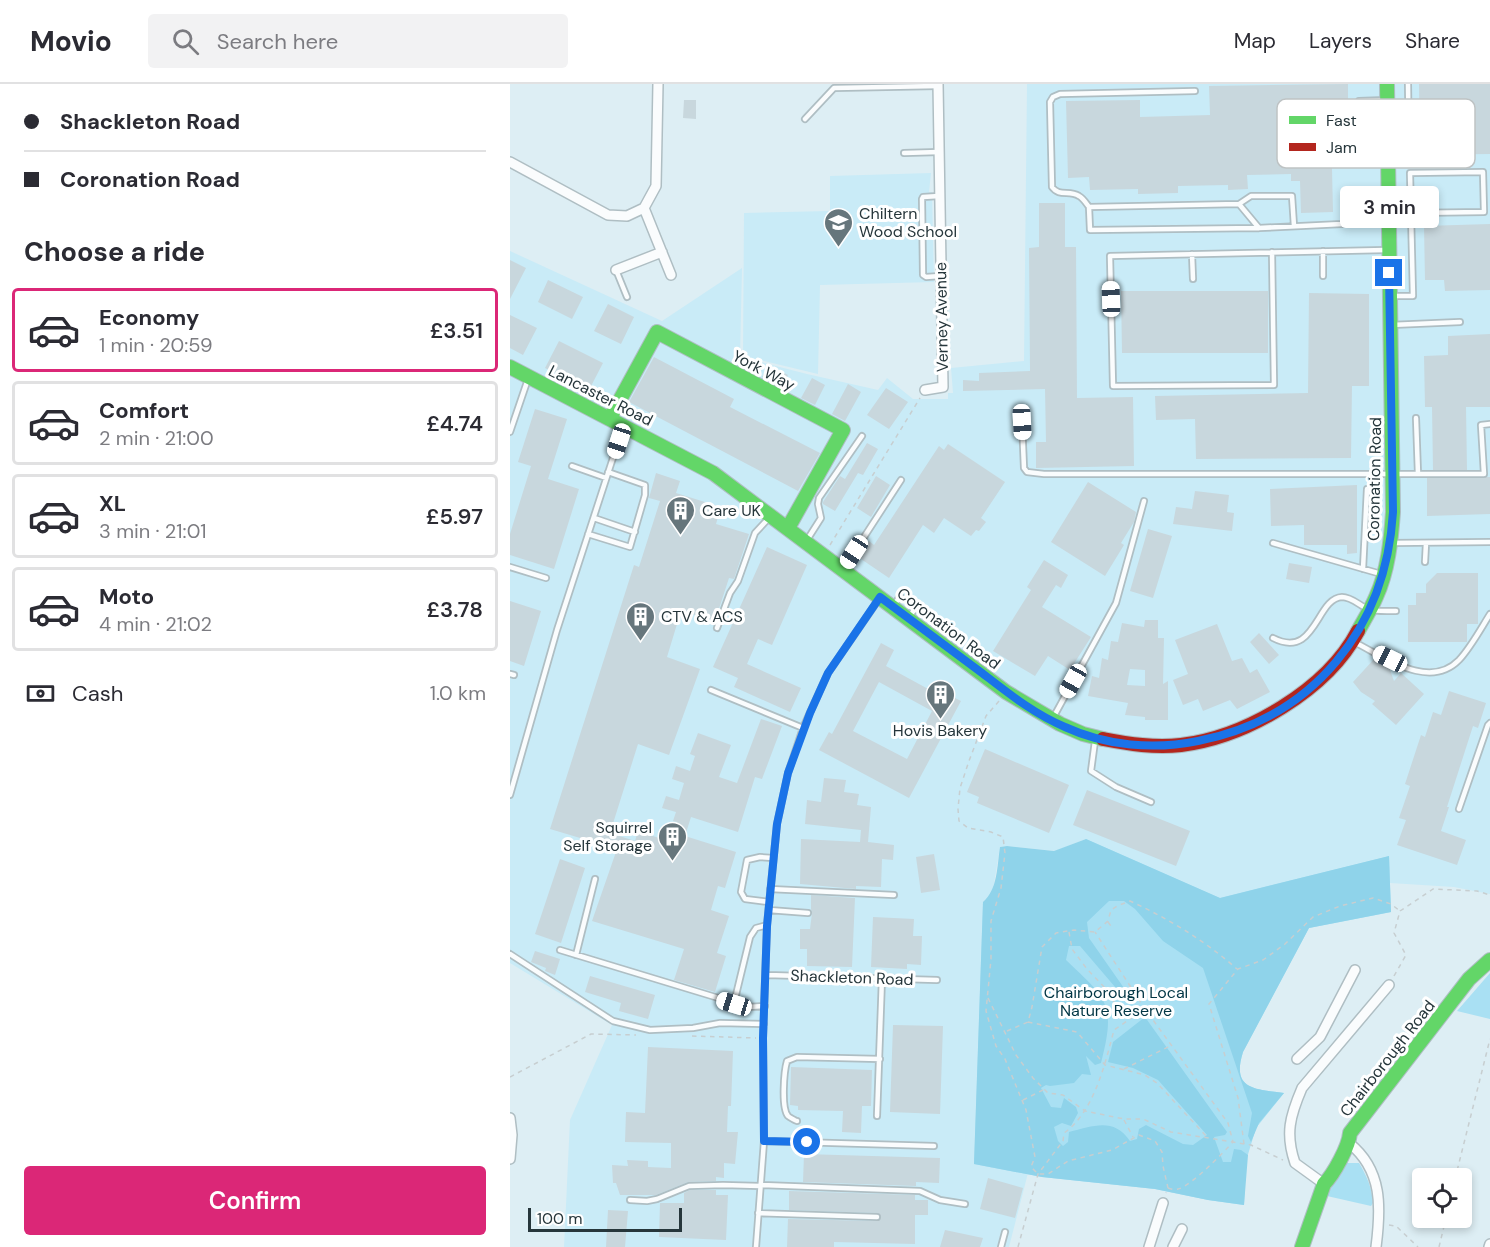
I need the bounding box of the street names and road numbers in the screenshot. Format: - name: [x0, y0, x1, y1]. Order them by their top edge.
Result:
- street label: Verney Avenue: [930, 262, 953, 372]
- street label: York Way: [729, 345, 799, 396]
- street label: Lancaster Road: [545, 360, 657, 431]
- street label: Coronation Road: [1363, 417, 1386, 541]
- street label: Coronation Road: [893, 583, 1005, 674]
- street label: Shackleton Road: [790, 965, 914, 990]
- street label: Chairborough Road: [1335, 996, 1440, 1121]

